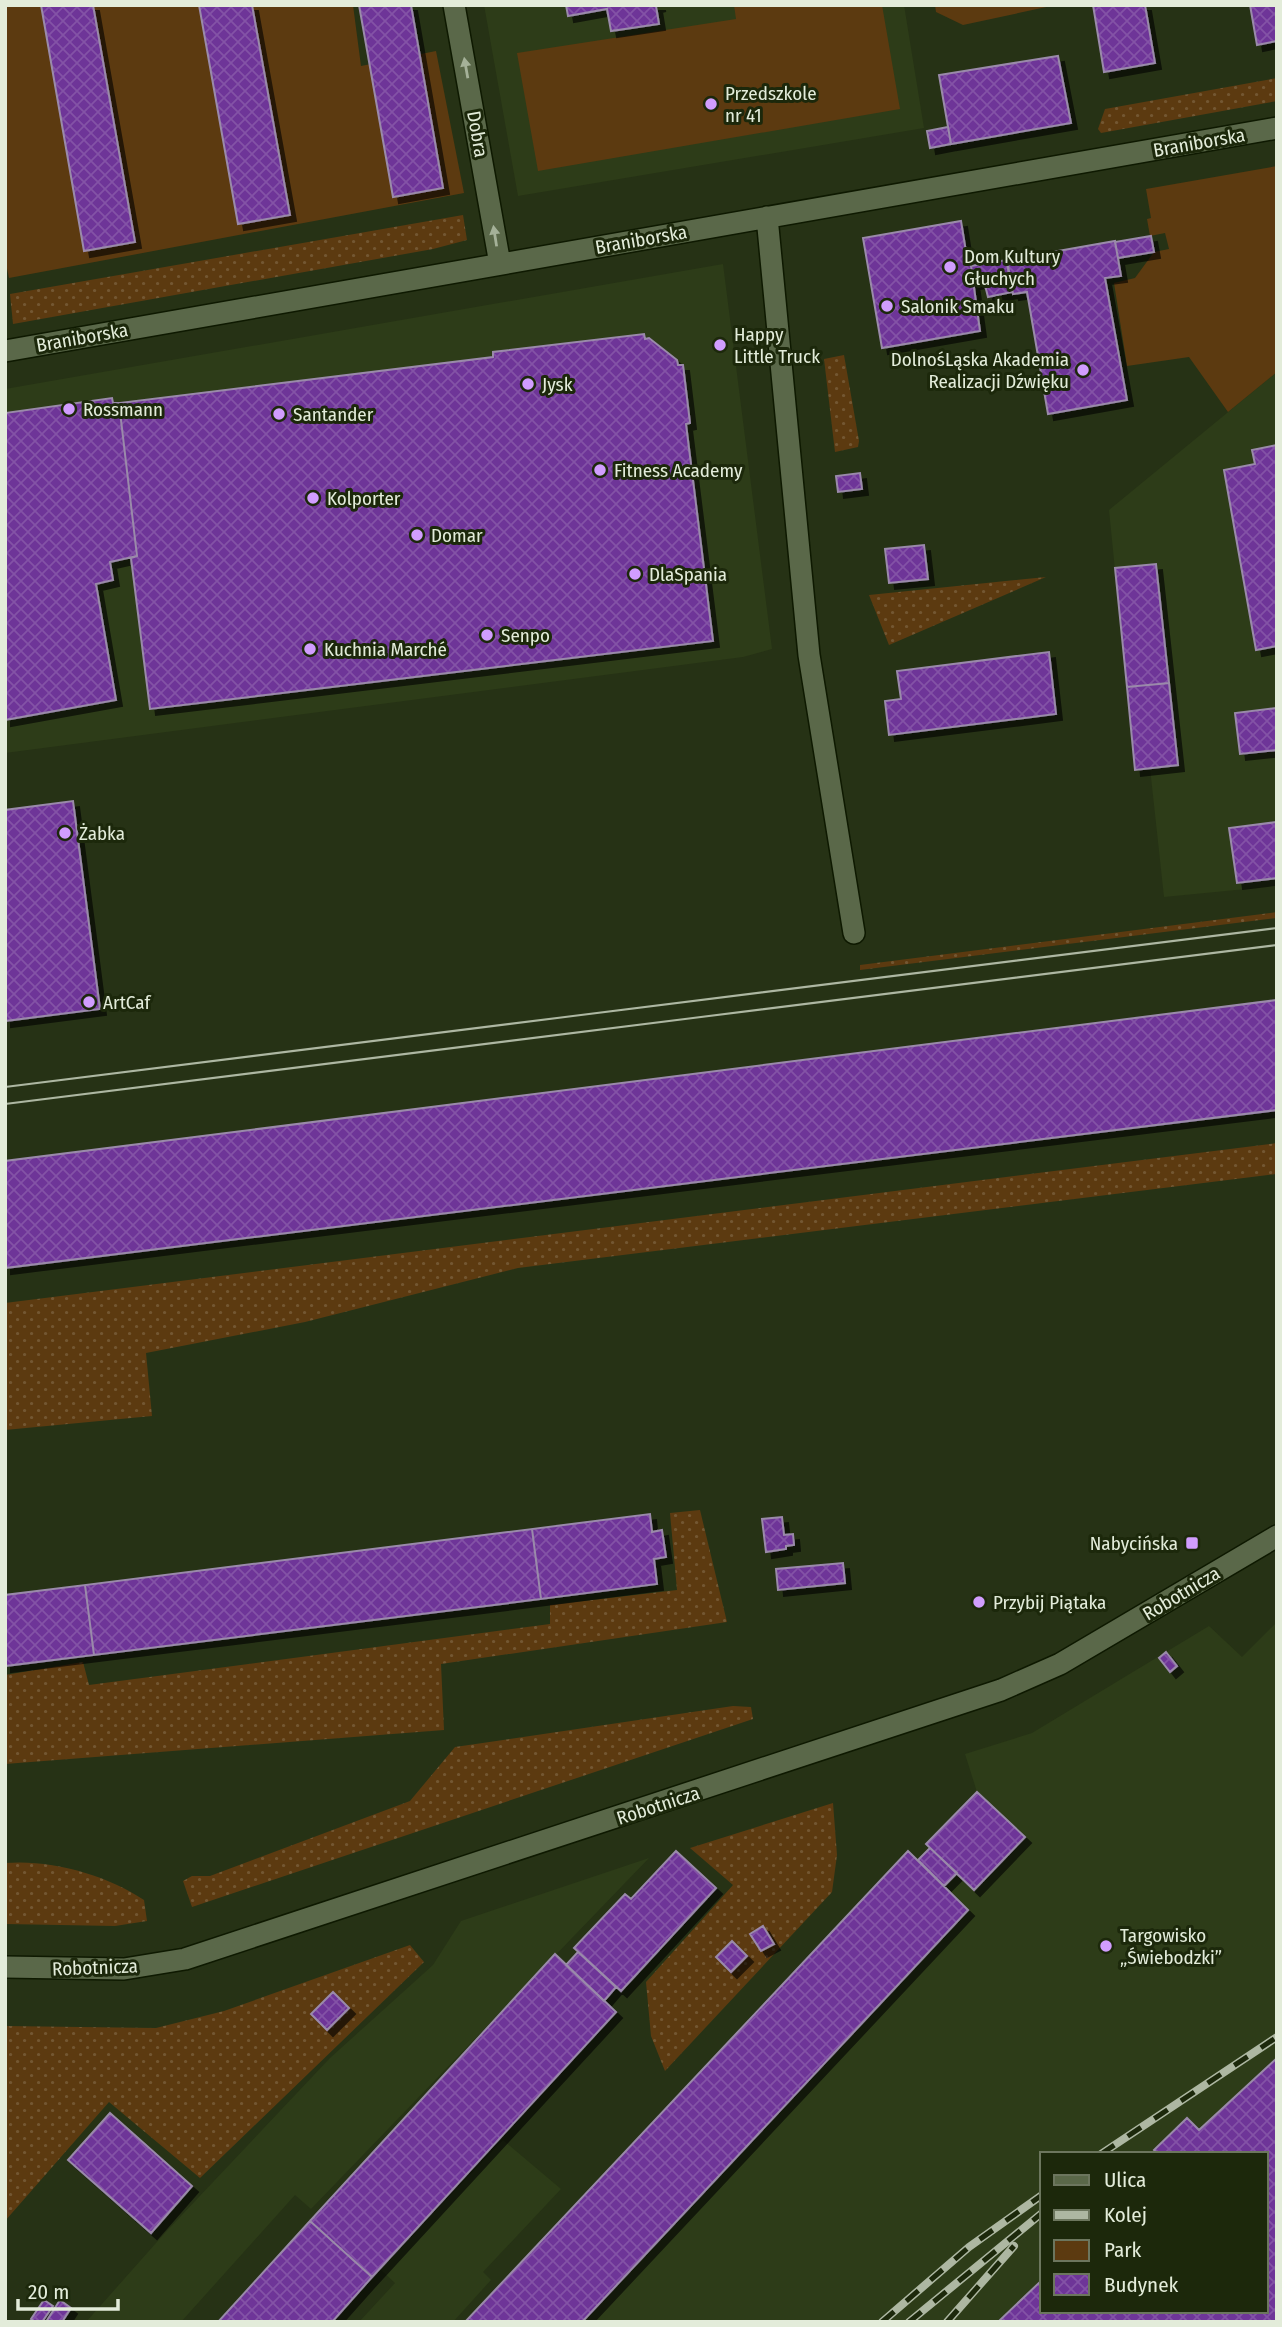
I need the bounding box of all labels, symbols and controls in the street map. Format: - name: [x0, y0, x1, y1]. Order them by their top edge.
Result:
- one-way arrow: [460, 57, 471, 79]
- place label: Przedszkole nr 41: [725, 82, 817, 127]
- marker: Przedszkole nr 41: [703, 96, 719, 112]
- street label: Dobra: [462, 109, 493, 159]
- street label: Braniborska: [1151, 123, 1247, 162]
- street label: Braniborska: [593, 220, 689, 259]
- one-way arrow: [489, 225, 500, 247]
- place label: Dom Kultury Głuchych: [964, 245, 1061, 290]
- marker: Dom Kultury Głuchych: [942, 259, 958, 275]
- place label: Salonik Smaku: [901, 295, 1015, 318]
- marker: Salonik Smaku: [879, 298, 895, 314]
- street label: Braniborska: [34, 318, 130, 357]
- place label: Happy Little Truck: [734, 323, 820, 368]
- marker: Happy Little Truck: [712, 337, 728, 353]
- place label: DolnośLąska Akademia Realizacji Dźwięku: [891, 348, 1069, 393]
- marker: DolnośLąska Akademia Realizacji Dźwięku: [1075, 362, 1091, 378]
- place label: Jysk: [542, 373, 573, 396]
- marker: Jysk: [520, 376, 536, 392]
- place label: Rossmann: [83, 398, 163, 421]
- marker: Rossmann: [61, 401, 77, 417]
- place label: Santander: [293, 403, 374, 426]
- marker: Santander: [271, 406, 287, 422]
- place label: Fitness Academy: [614, 459, 743, 482]
- marker: Fitness Academy: [592, 462, 608, 478]
- place label: Kolporter: [327, 487, 401, 510]
- marker: Kolporter: [305, 490, 321, 506]
- place label: Domar: [431, 524, 483, 547]
- marker: Domar: [409, 527, 425, 543]
- place label: DlaSpania: [649, 563, 727, 586]
- marker: DlaSpania: [627, 566, 643, 582]
- place label: Senpo: [501, 624, 550, 647]
- marker: Senpo: [479, 627, 495, 643]
- place label: Kuchnia Marché: [324, 638, 447, 661]
- marker: Kuchnia Marché: [302, 641, 318, 657]
- place label: Żabka: [79, 822, 125, 845]
- marker: Żabka: [57, 825, 73, 841]
- place label: ArtCaf: [103, 991, 152, 1014]
- marker: ArtCaf: [81, 994, 97, 1010]
- place label: Nabycińska: [1090, 1532, 1178, 1555]
- marker: Nabycińska: [1184, 1535, 1200, 1551]
- street label: Robotnicza: [1139, 1561, 1224, 1625]
- place label: Przybij Piątaka: [993, 1591, 1106, 1614]
- marker: Przybij Piątaka: [971, 1594, 987, 1610]
- street label: Robotnicza: [614, 1781, 703, 1830]
- place label: Targowisko „Świebodzki”: [1120, 1924, 1222, 1969]
- marker: Targowisko „Świebodzki”: [1098, 1938, 1114, 1954]
- street label: Robotnicza: [52, 1955, 138, 1980]
- legend: [1040, 2152, 1268, 2313]
- text: Ulica: [1104, 2167, 1146, 2193]
- text: Kolej: [1104, 2202, 1147, 2228]
- text: Park: [1104, 2237, 1142, 2263]
- scale bar: [18, 2268, 117, 2312]
- text: Budynek: [1104, 2272, 1179, 2298]
- text: 20 m: [28, 2279, 69, 2305]

